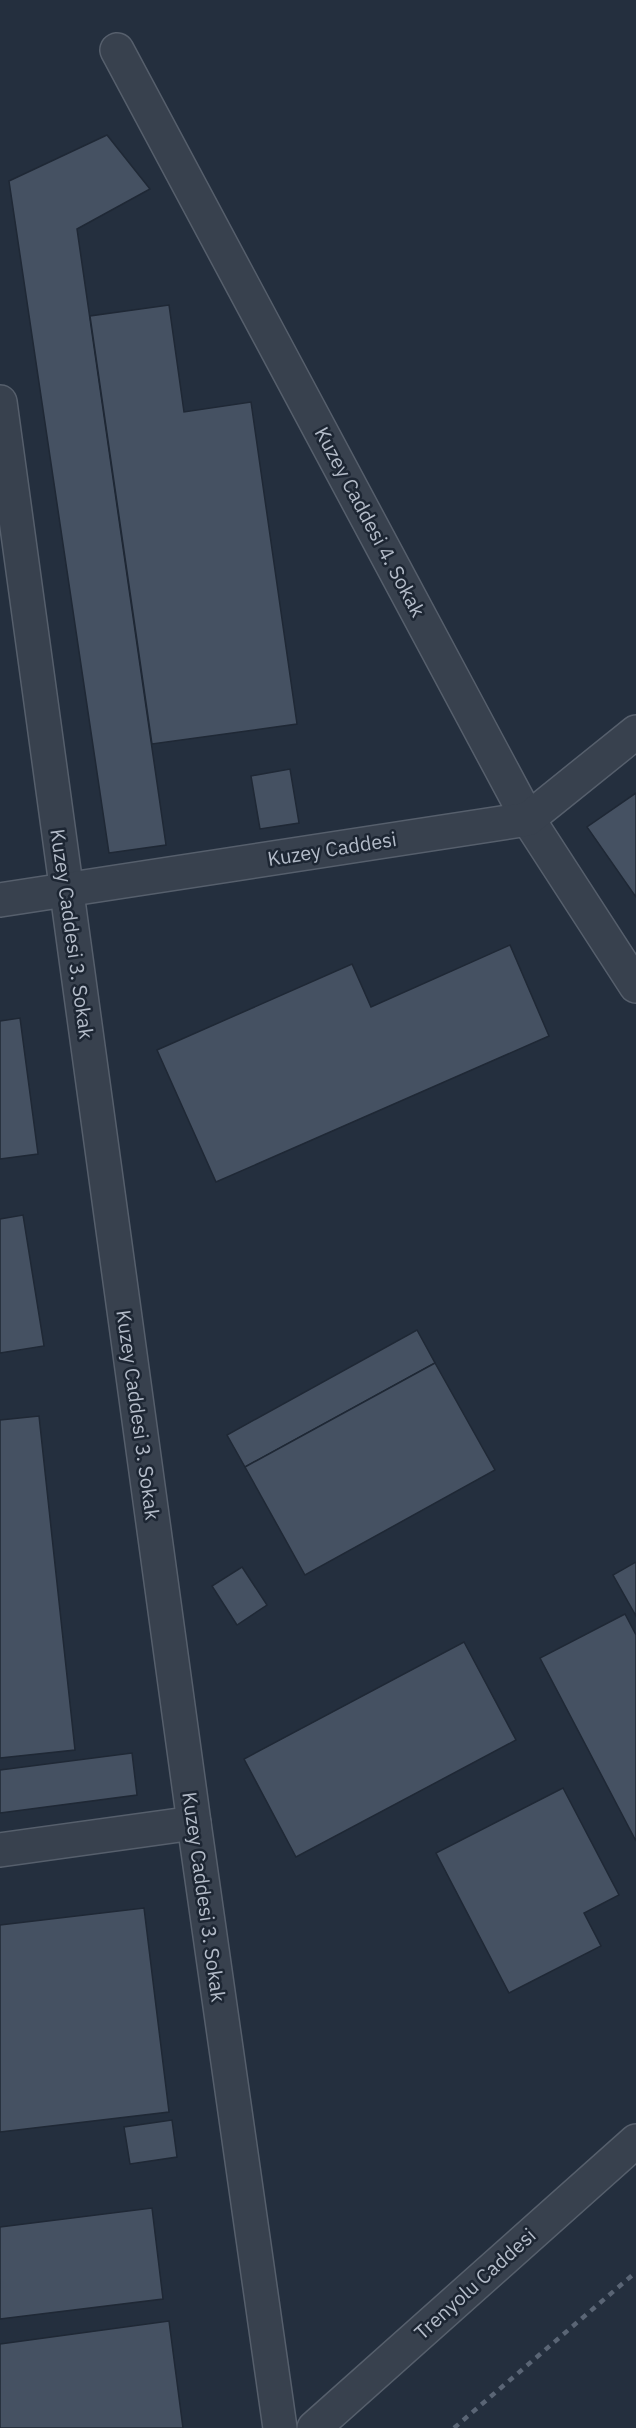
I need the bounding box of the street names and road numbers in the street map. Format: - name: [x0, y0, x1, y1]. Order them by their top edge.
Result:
- street label: Kuzey Caddesi 4. Sokak: [309, 422, 432, 622]
- street label: Kuzey Caddesi: [265, 825, 398, 872]
- street label: Kuzey Caddesi 3. Sokak: [44, 827, 101, 1041]
- street label: Kuzey Caddesi 3. Sokak: [110, 1308, 167, 1522]
- street label: Kuzey Caddesi 3. Sokak: [176, 1790, 233, 2004]
- street label: Trenyolu Caddesi: [408, 2222, 541, 2345]

